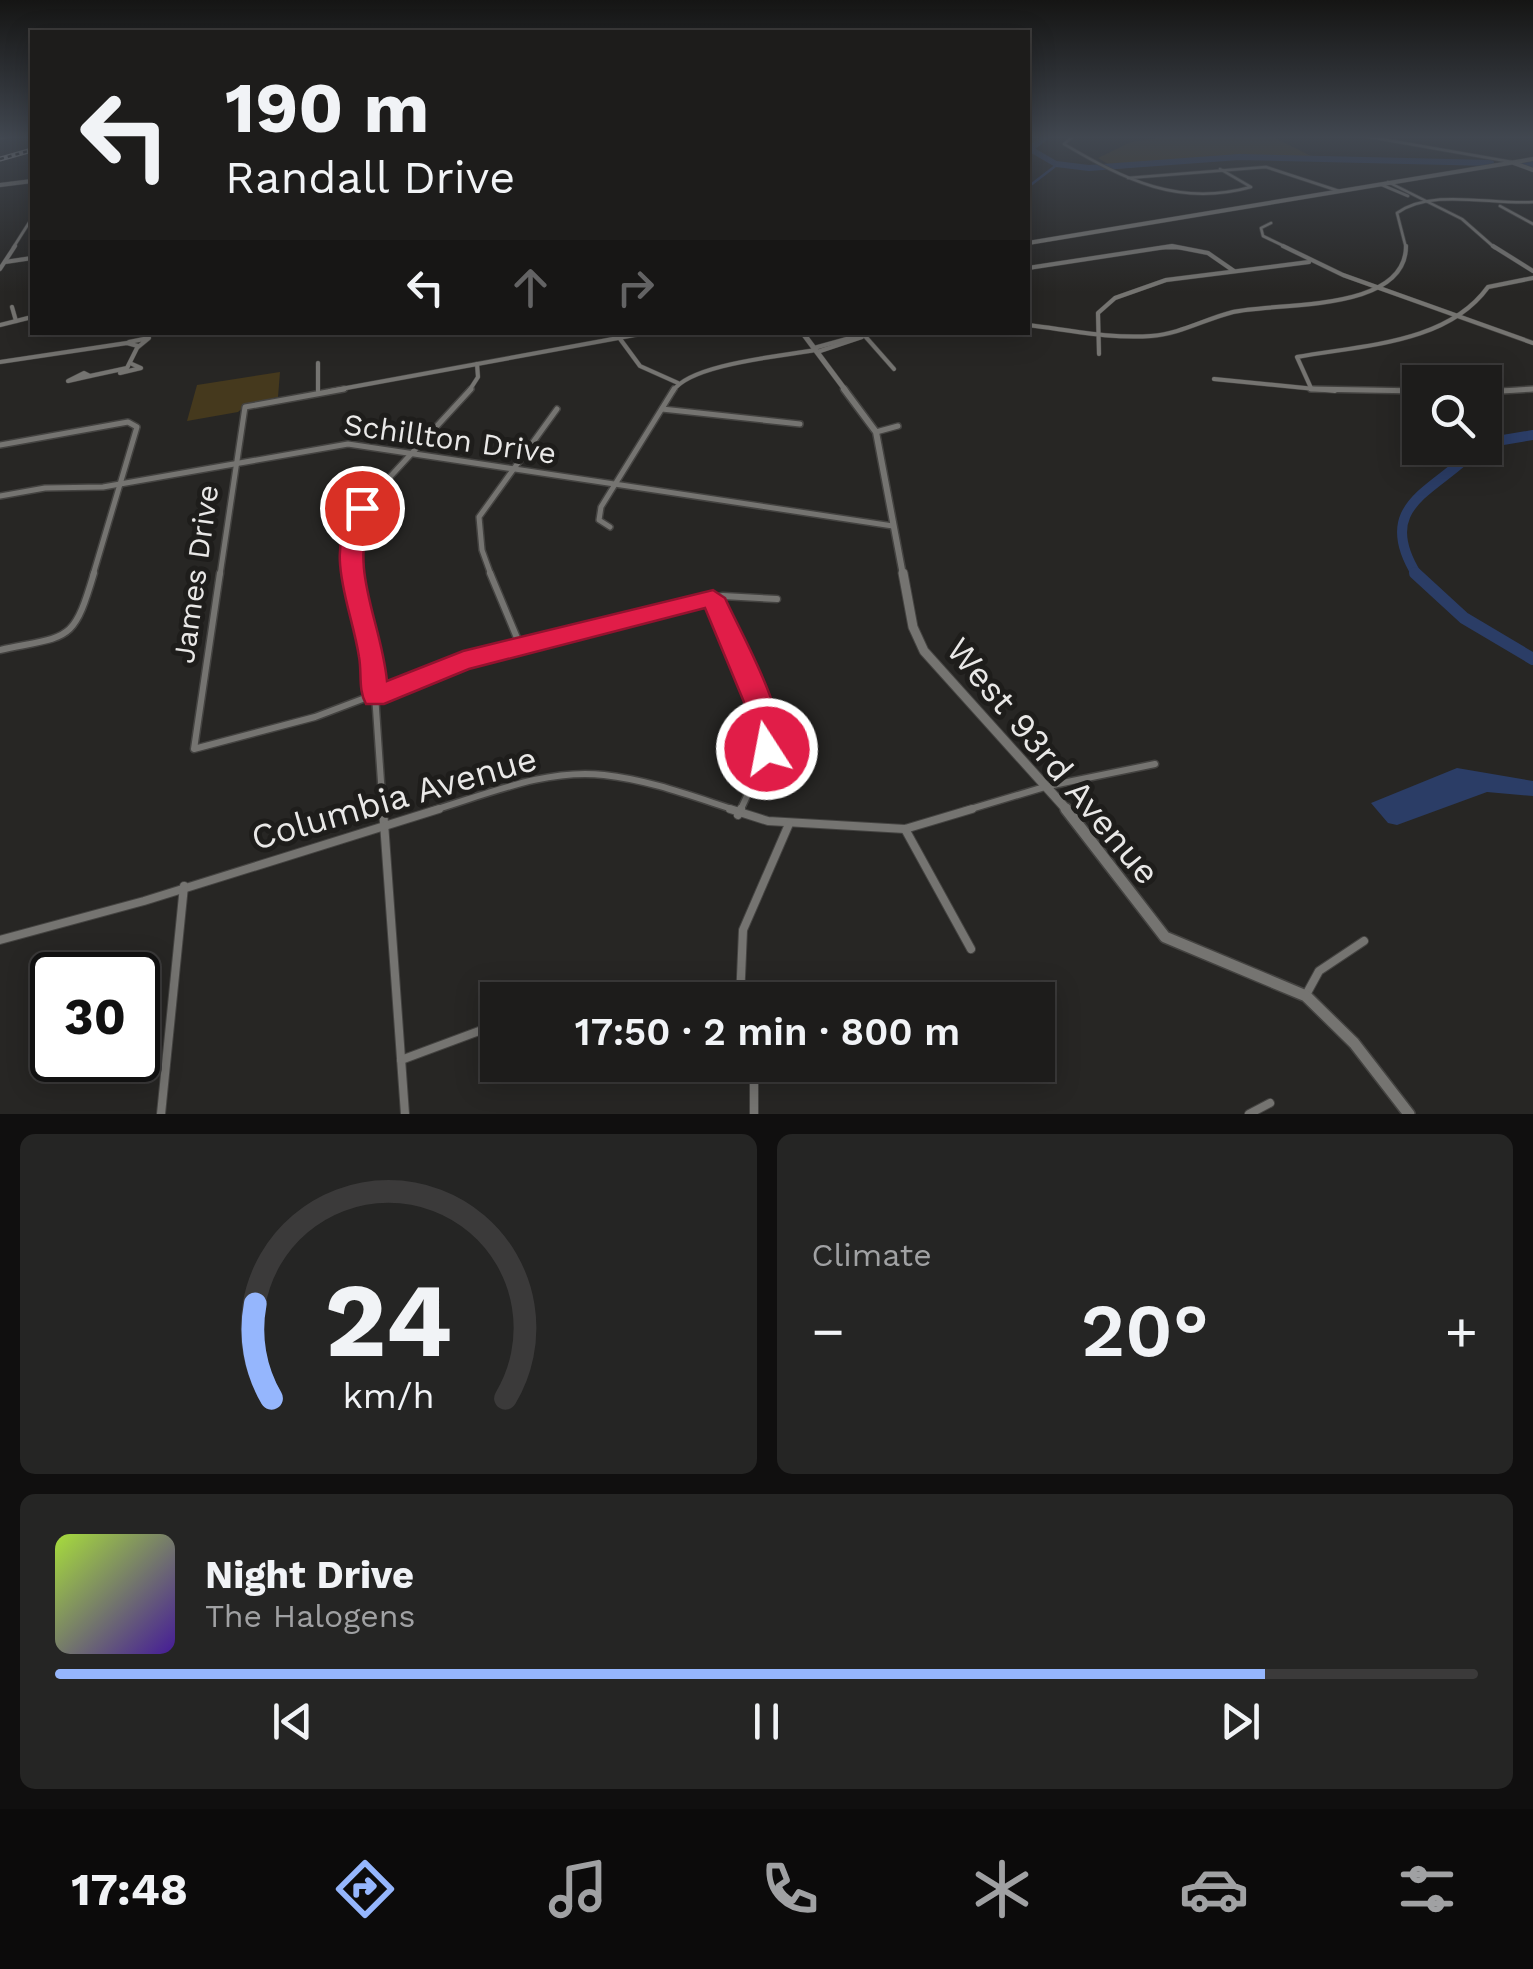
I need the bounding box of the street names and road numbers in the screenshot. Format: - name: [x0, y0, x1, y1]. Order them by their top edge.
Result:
- street label: Schillton Drive: [342, 406, 559, 471]
- street label: James Drive: [166, 482, 225, 665]
- street label: West 93rd Avenue: [938, 629, 1168, 893]
- street label: Columbia Avenue: [246, 737, 542, 859]

